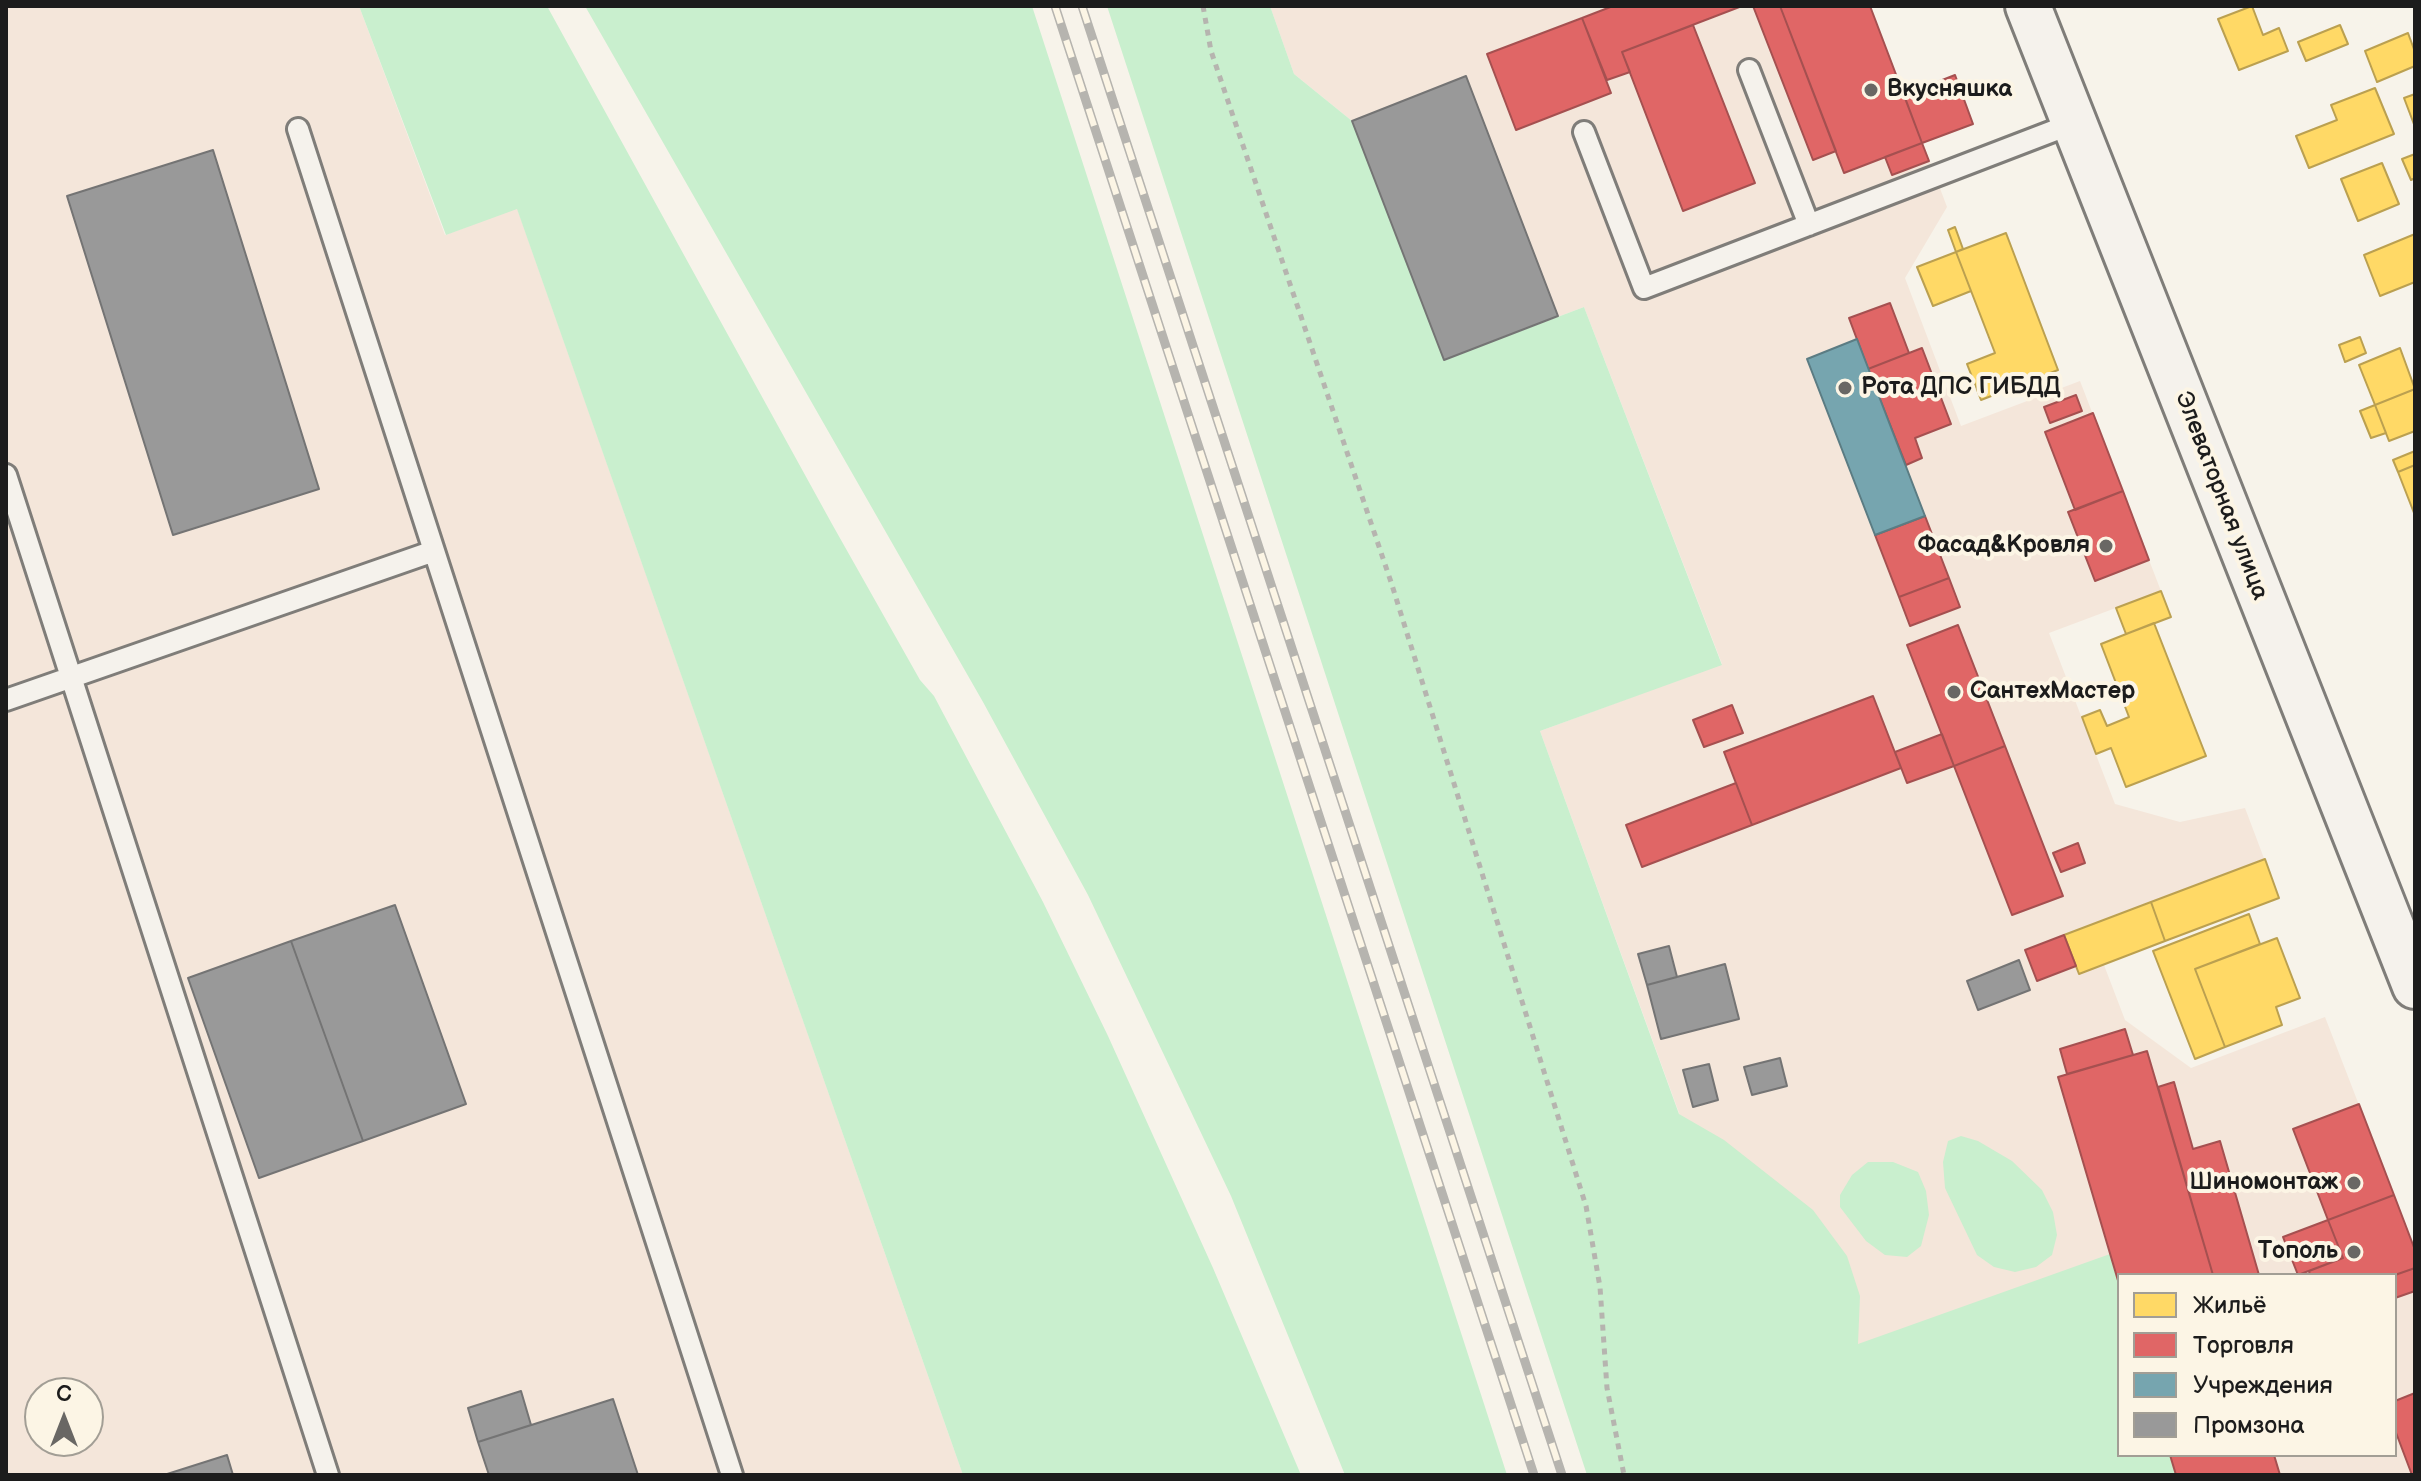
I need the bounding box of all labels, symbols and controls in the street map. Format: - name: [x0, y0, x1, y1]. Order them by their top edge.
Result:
- place label: Вкусняшка: [1887, 76, 2012, 104]
- marker: Вкусняшка: [1862, 81, 1880, 99]
- place label: Рота ДПС ГИБДД: [1861, 374, 2061, 402]
- marker: Рота ДПС ГИБДД: [1836, 379, 1854, 397]
- street label: Элеваторная улица: [2168, 388, 2274, 604]
- place label: Фасад&Кровля: [1918, 532, 2090, 560]
- marker: Фасад&Кровля: [2097, 537, 2115, 555]
- place label: СантехМастер: [1970, 678, 2135, 706]
- marker: СантехМастер: [1945, 683, 1963, 701]
- place label: Шиномонтаж: [2189, 1169, 2338, 1197]
- marker: Шиномонтаж: [2345, 1174, 2363, 1192]
- place label: Тополь: [2258, 1238, 2338, 1266]
- marker: Тополь: [2345, 1243, 2363, 1261]
- legend: [2117, 1273, 2397, 1457]
- text: Жильё: [2193, 1291, 2266, 1320]
- text: Торговля: [2193, 1331, 2294, 1360]
- text: Учреждения: [2193, 1371, 2333, 1400]
- north arrow: [24, 1377, 104, 1457]
- text: С: [56, 1381, 72, 1408]
- text: Промзона: [2193, 1411, 2305, 1440]

